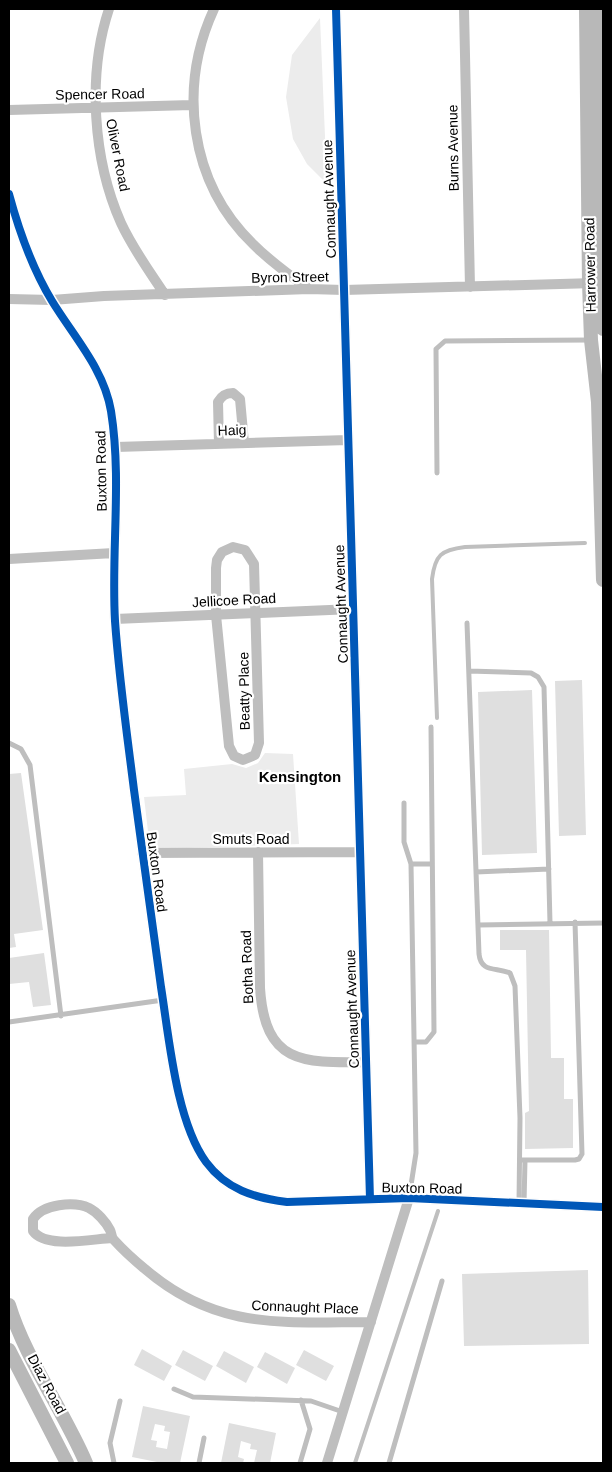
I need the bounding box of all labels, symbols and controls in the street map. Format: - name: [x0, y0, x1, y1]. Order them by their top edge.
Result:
- street label: Spencer Road: [55, 85, 145, 103]
- street label: Burns Avenue: [444, 104, 462, 192]
- street label: Oliver Road: [103, 117, 133, 193]
- street label: Connaught Avenue: [319, 139, 339, 259]
- street label: Harrower Road: [581, 217, 599, 313]
- street label: Byron Street: [251, 268, 329, 286]
- street label: Haig: [217, 422, 247, 438]
- street label: Buxton Road: [92, 430, 110, 512]
- street label: Connaught Avenue: [331, 544, 351, 664]
- street label: Jellicoe Road: [192, 590, 276, 610]
- street label: Beatty Place: [235, 651, 253, 730]
- district label: Kensington: [259, 768, 341, 785]
- street label: Buxton Road: [143, 831, 171, 913]
- street label: Smuts Road: [212, 831, 290, 847]
- street label: Botha Road: [238, 930, 256, 1004]
- street label: Connaught Avenue: [342, 949, 362, 1069]
- street label: Buxton Road: [381, 1179, 463, 1197]
- street label: Connaught Place: [251, 1297, 359, 1317]
- street label: Diaz Road: [25, 1351, 69, 1417]

